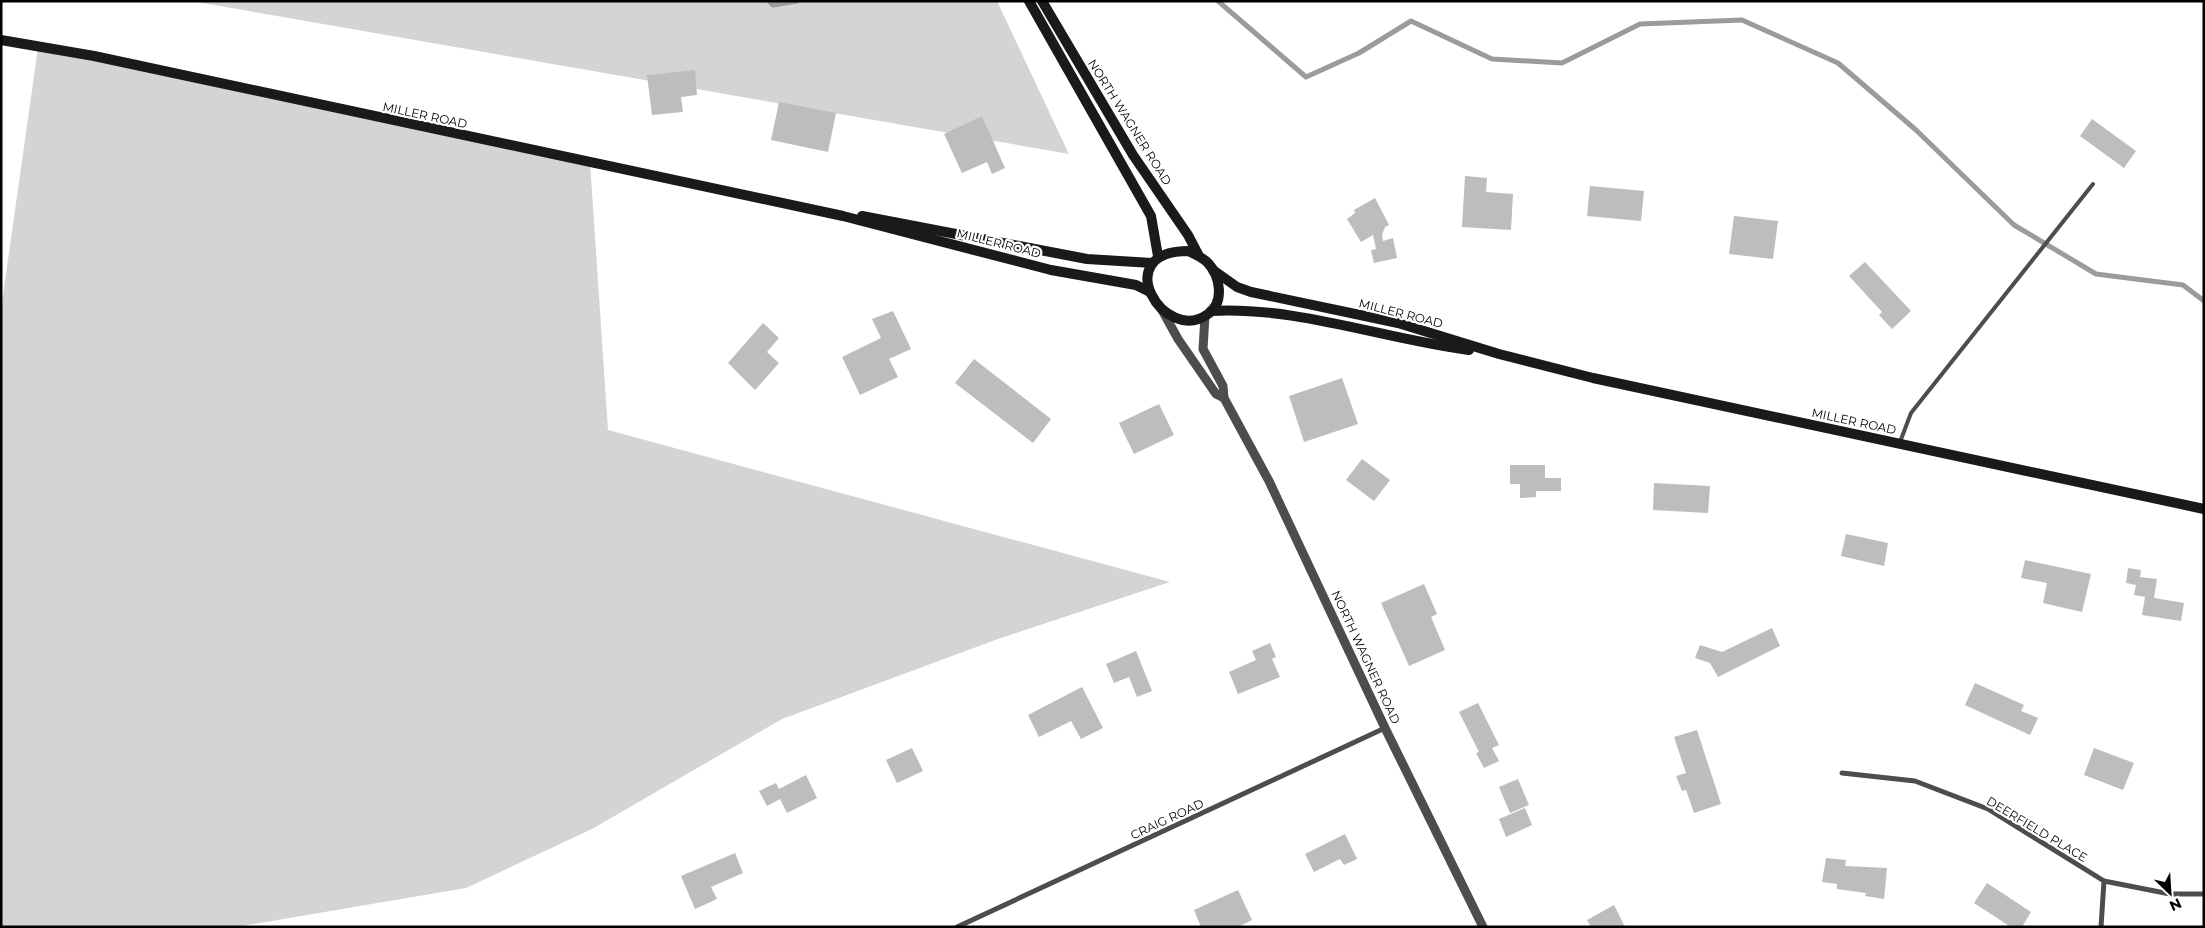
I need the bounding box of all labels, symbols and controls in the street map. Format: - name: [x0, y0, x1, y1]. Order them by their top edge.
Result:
- street label: NORTH WAGNER ROAD: [1085, 56, 1175, 188]
- street label: MILLER ROAD: [381, 99, 469, 131]
- street label: MILLER ROAD: [955, 225, 1043, 261]
- street label: MILLER ROAD: [1357, 295, 1445, 331]
- street label: MILLER ROAD: [1810, 405, 1898, 437]
- street label: NORTH WAGNER ROAD: [1328, 588, 1404, 726]
- street label: DEERFIELD PLACE: [1984, 793, 2090, 865]
- street label: CRAIG ROAD: [1128, 795, 1206, 842]
- north arrow: [2145, 868, 2195, 918]
- text: N: [2167, 894, 2184, 915]

